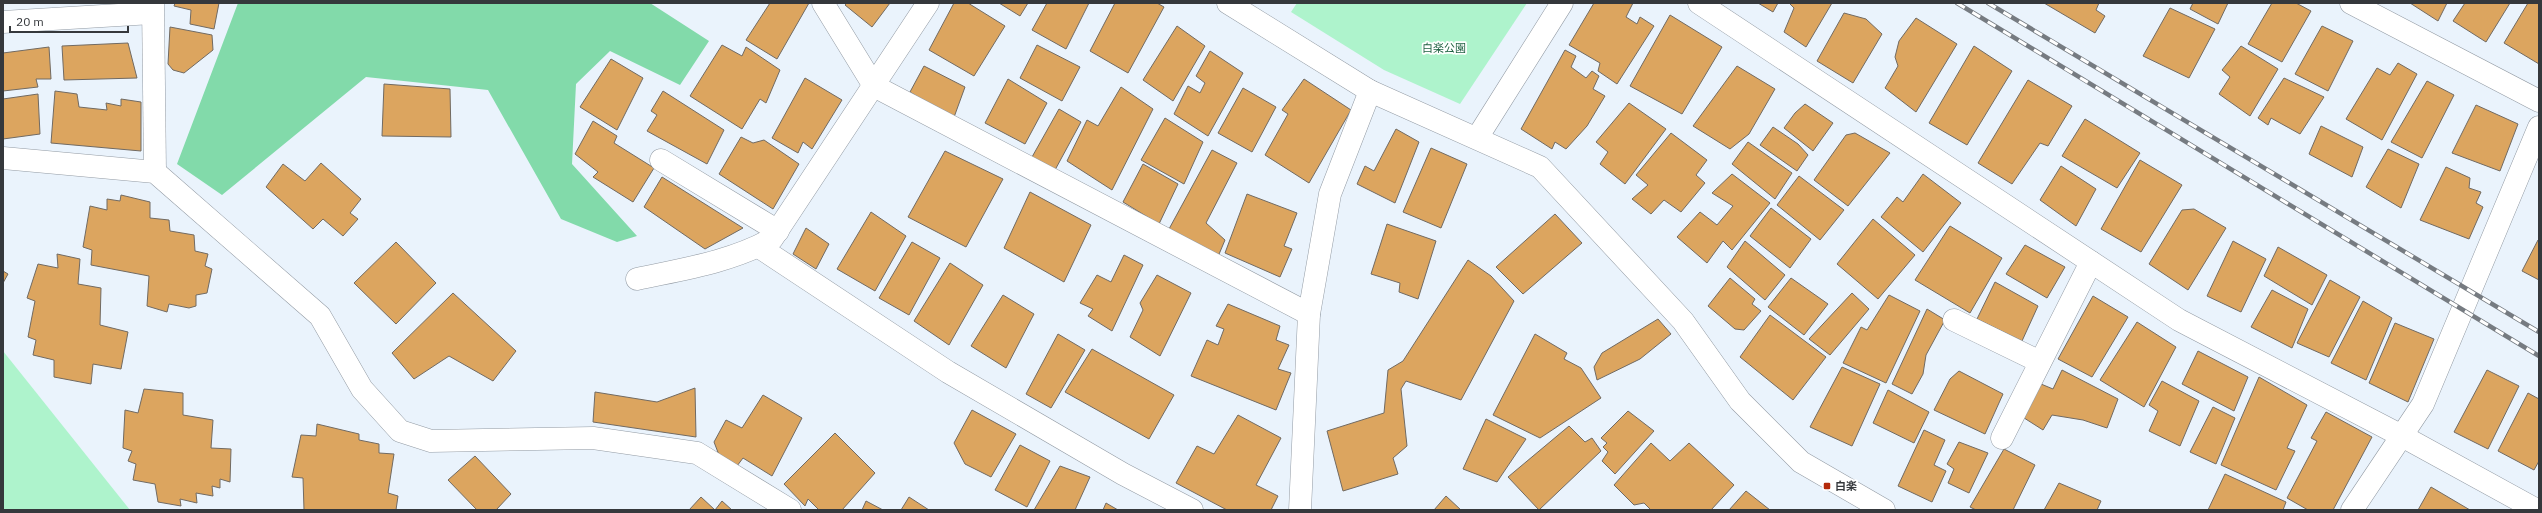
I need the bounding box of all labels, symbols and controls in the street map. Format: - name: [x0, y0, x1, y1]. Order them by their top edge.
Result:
- scale bar: [10, 8, 128, 34]
- text: 20 m: [16, 14, 44, 29]
- park label: 白楽公園: [1422, 41, 1466, 55]
- place label: 白楽: [1835, 479, 1857, 493]
- marker: 白楽: [1822, 481, 1832, 491]

